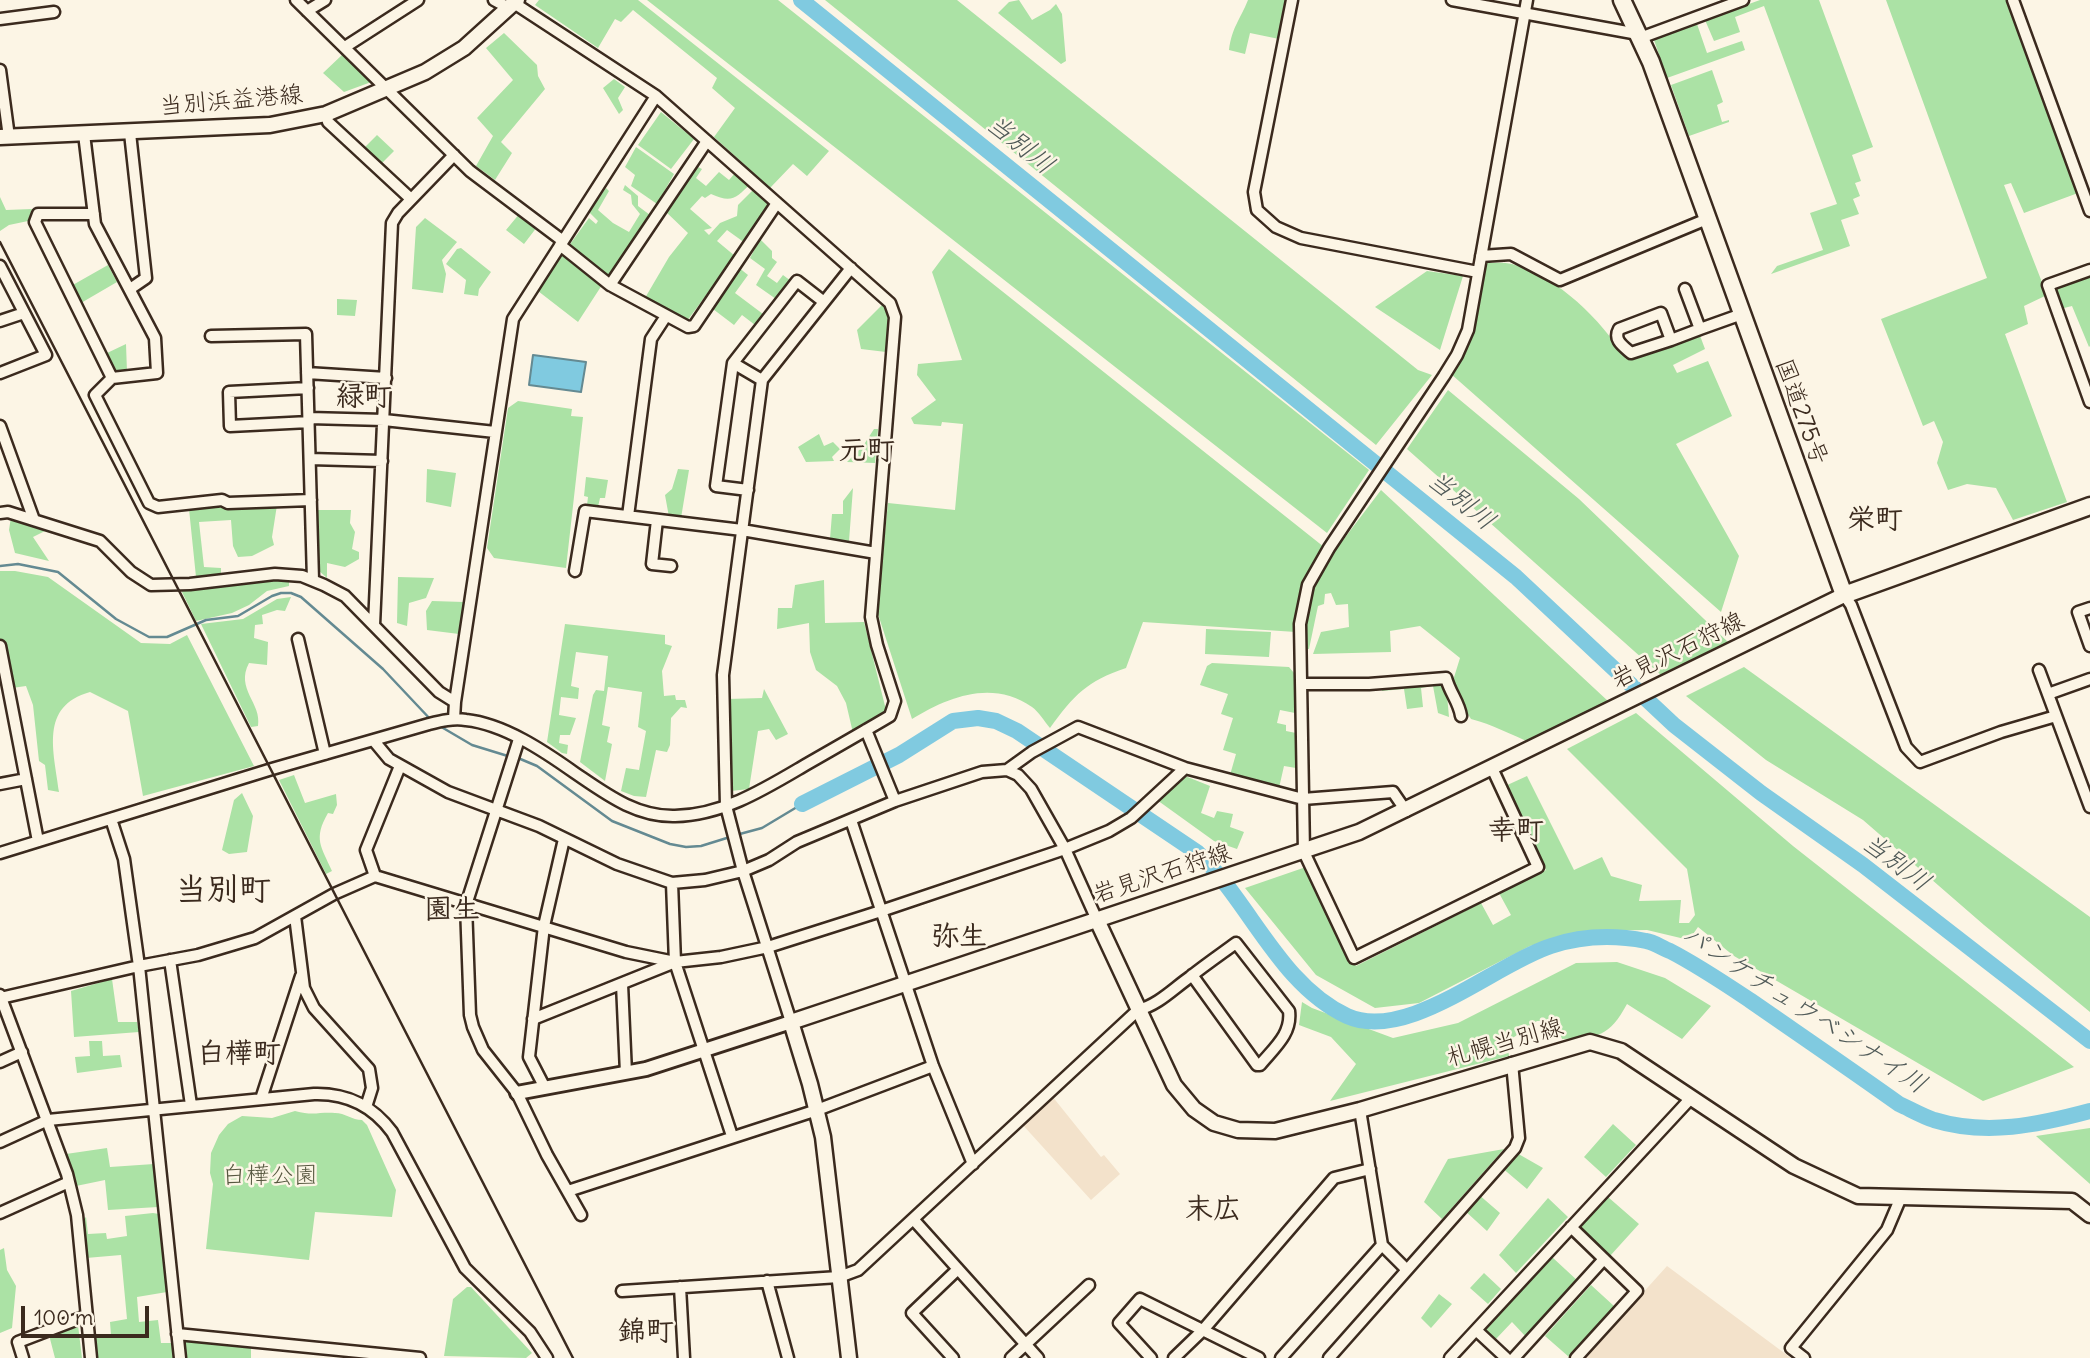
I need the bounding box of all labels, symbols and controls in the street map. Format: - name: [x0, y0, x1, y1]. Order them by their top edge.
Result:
- street label: 当別浜益港線: [158, 80, 304, 122]
- water label: 当別川: [980, 108, 1060, 182]
- street label: 国道275号: [1769, 355, 1833, 469]
- district label: 緑町: [336, 380, 392, 414]
- district label: 元町: [839, 434, 895, 468]
- water label: 当別川: [1421, 464, 1501, 538]
- district label: 栄町: [1847, 503, 1903, 537]
- street label: 岩見沢石狩線: [1607, 606, 1749, 696]
- district label: 幸町: [1488, 814, 1544, 848]
- water label: 当別川: [1855, 827, 1937, 899]
- street label: 岩見沢石狩線: [1089, 838, 1235, 910]
- district label: 当別町: [175, 872, 271, 910]
- district label: 園生: [424, 893, 480, 927]
- water label: パンケチュウベシナイ川: [1676, 919, 1932, 1101]
- district label: 弥生: [931, 920, 987, 954]
- street label: 札幌当別線: [1443, 1013, 1567, 1073]
- district label: 白樺町: [197, 1037, 281, 1071]
- park label: 白樺公園: [222, 1162, 318, 1190]
- district label: 末広: [1185, 1193, 1241, 1227]
- scale bar: [24, 1292, 152, 1336]
- text: 100 m: [34, 1304, 93, 1331]
- district label: 錦町: [618, 1315, 674, 1349]

